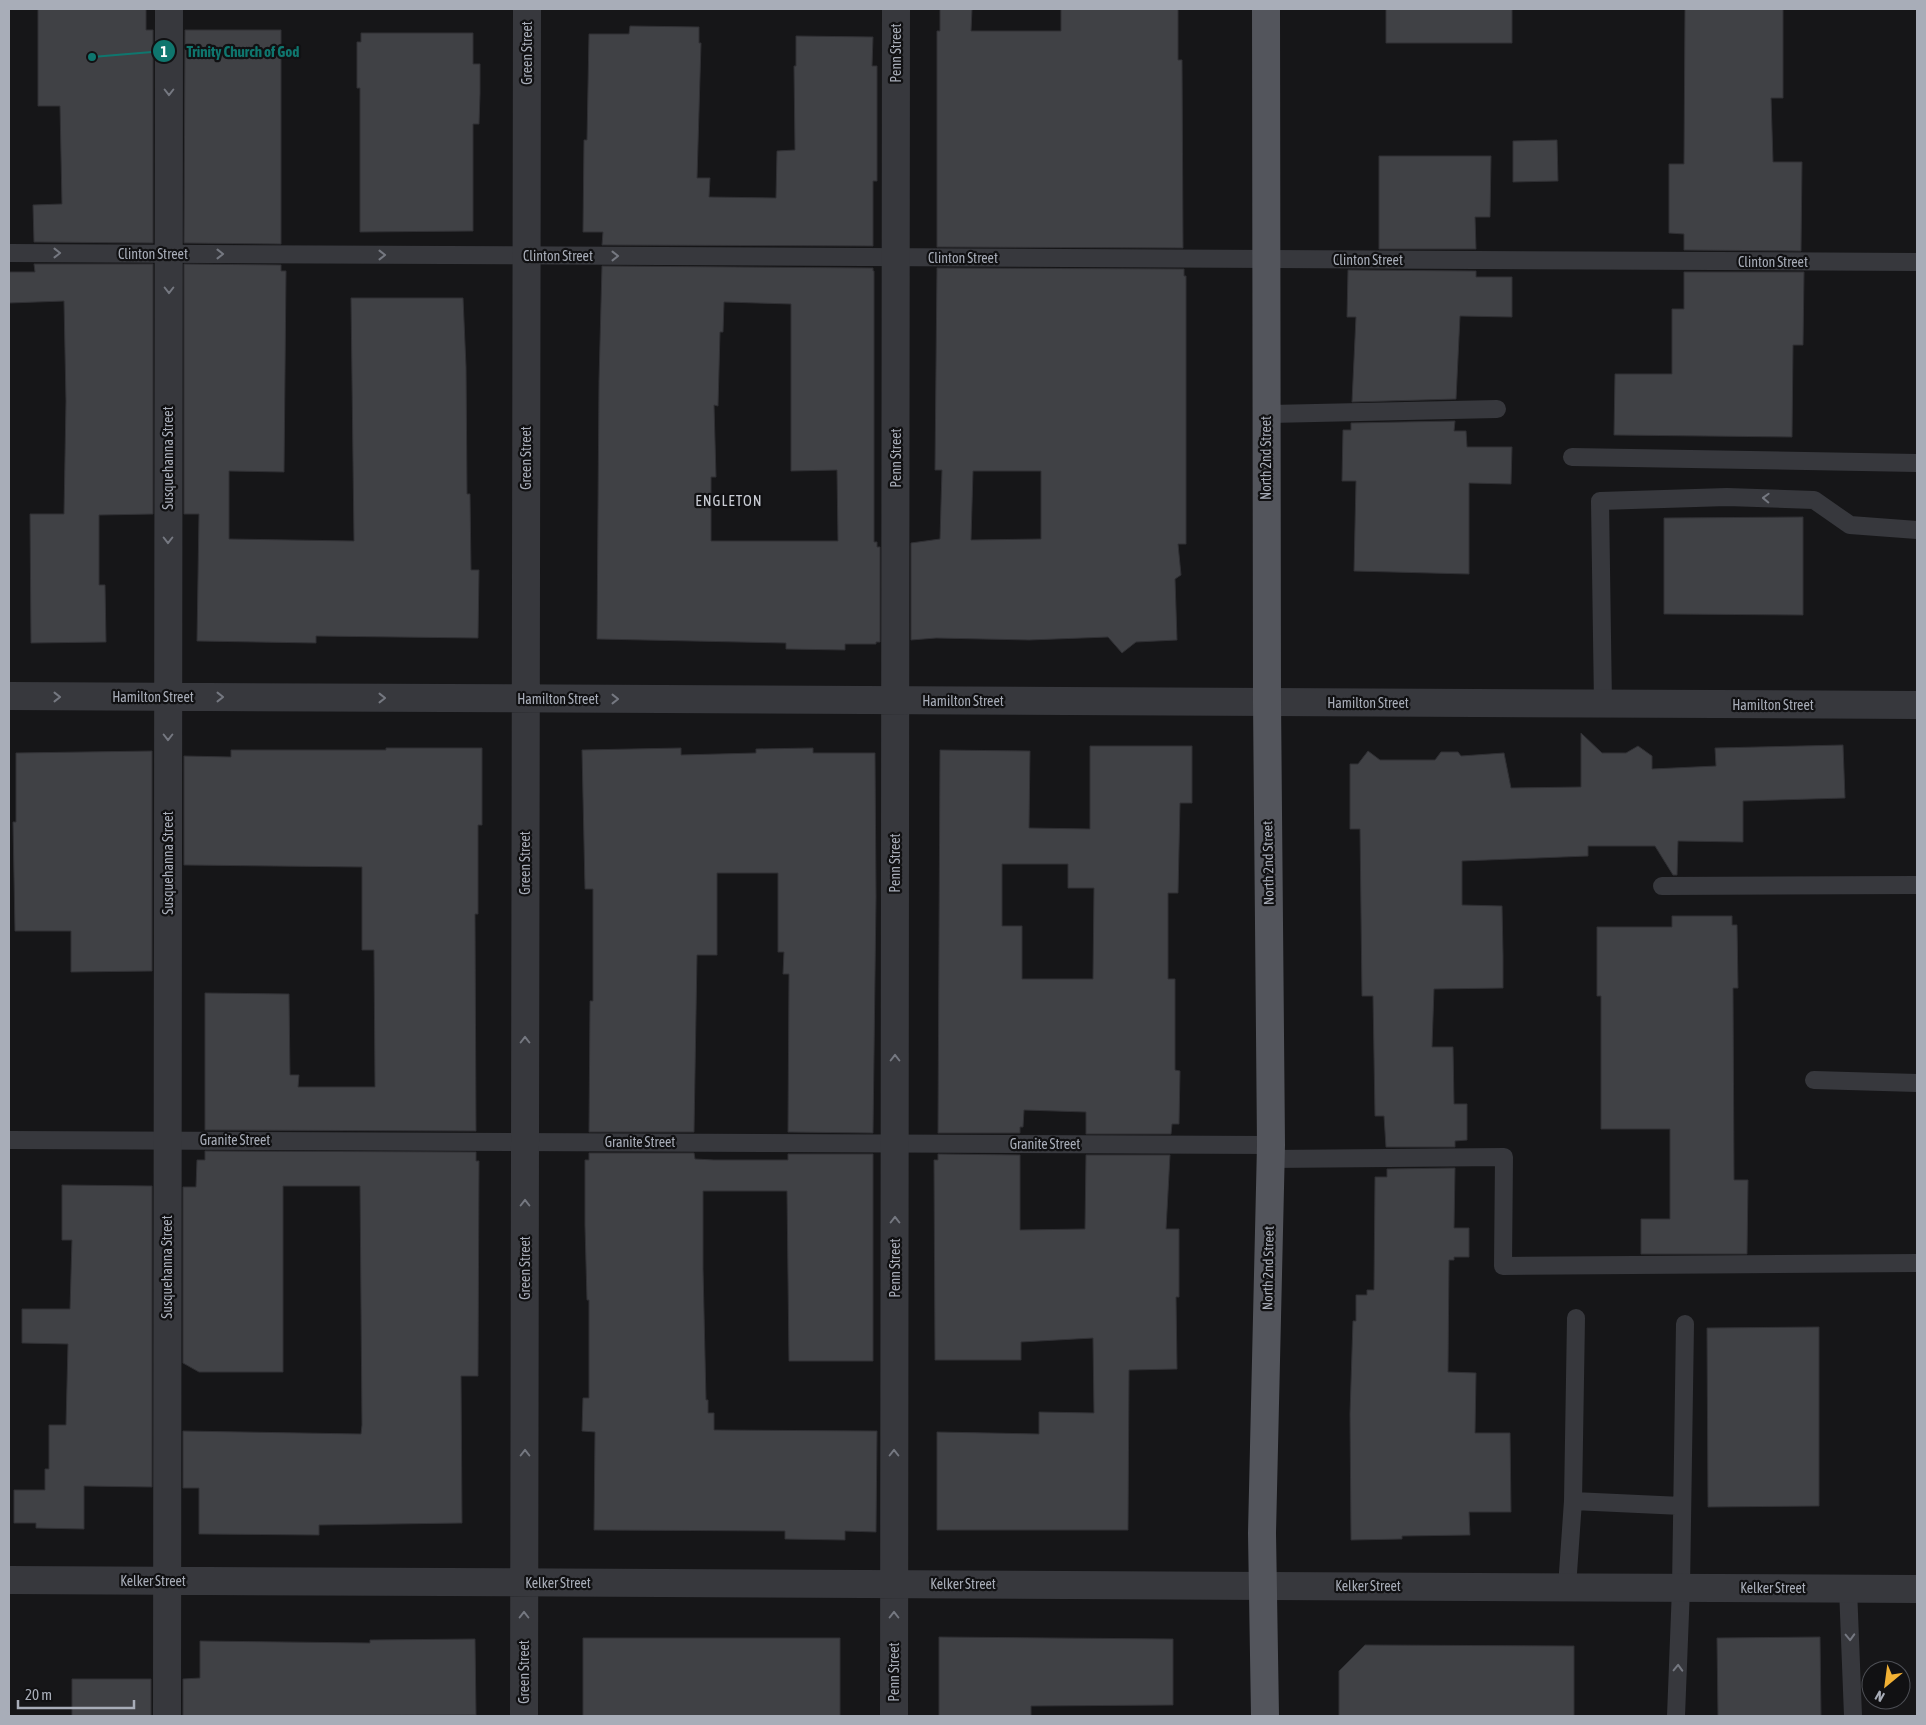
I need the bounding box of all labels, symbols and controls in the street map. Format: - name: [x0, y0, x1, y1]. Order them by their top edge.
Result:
- street label: Green Street: [519, 21, 535, 85]
- street label: Penn Street: [888, 23, 904, 83]
- callout: Trinity Church of God: [152, 36, 309, 66]
- text: 1: [160, 43, 168, 60]
- text: Trinity Church of God: [187, 43, 299, 60]
- one-way arrow: [164, 89, 174, 97]
- street label: Clinton Street: [118, 246, 188, 262]
- one-way arrow: [54, 248, 62, 258]
- street label: Clinton Street: [523, 248, 593, 264]
- one-way arrow: [216, 249, 224, 259]
- one-way arrow: [379, 250, 387, 260]
- street label: Clinton Street: [928, 250, 998, 266]
- one-way arrow: [612, 251, 619, 261]
- street label: Clinton Street: [1333, 252, 1403, 268]
- street label: Clinton Street: [1738, 254, 1808, 270]
- one-way arrow: [164, 286, 174, 294]
- street label: Susquehanna Street: [160, 406, 176, 510]
- street label: North 2nd Street: [1258, 416, 1274, 500]
- street label: Green Street: [518, 426, 534, 490]
- street label: Penn Street: [888, 428, 904, 488]
- district label: ENGLETON: [695, 492, 763, 509]
- one-way arrow: [1761, 493, 1769, 503]
- one-way arrow: [163, 536, 173, 544]
- street label: Hamilton Street: [112, 689, 194, 705]
- street label: Hamilton Street: [517, 691, 599, 707]
- one-way arrow: [54, 692, 62, 702]
- one-way arrow: [216, 692, 224, 702]
- one-way arrow: [379, 693, 387, 703]
- street label: Hamilton Street: [922, 693, 1004, 709]
- one-way arrow: [612, 694, 619, 704]
- street label: Hamilton Street: [1327, 695, 1409, 711]
- street label: Hamilton Street: [1732, 697, 1814, 713]
- one-way arrow: [163, 734, 173, 742]
- street label: Susquehanna Street: [160, 811, 176, 915]
- street label: North 2nd Street: [1259, 821, 1277, 905]
- street label: Green Street: [517, 831, 533, 895]
- street label: Penn Street: [887, 833, 903, 893]
- one-way arrow: [520, 1036, 530, 1044]
- one-way arrow: [890, 1053, 900, 1061]
- street label: Granite Street: [200, 1132, 270, 1148]
- street label: Granite Street: [605, 1134, 675, 1150]
- street label: Granite Street: [1010, 1136, 1080, 1152]
- one-way arrow: [520, 1198, 530, 1206]
- street label: Susquehanna Street: [159, 1215, 175, 1319]
- one-way arrow: [890, 1216, 900, 1224]
- street label: North 2nd Street: [1259, 1226, 1277, 1310]
- street label: Green Street: [517, 1236, 533, 1300]
- street label: Penn Street: [887, 1238, 903, 1298]
- one-way arrow: [520, 1448, 530, 1456]
- one-way arrow: [889, 1448, 899, 1456]
- street label: Kelker Street: [120, 1573, 186, 1589]
- street label: Kelker Street: [525, 1575, 591, 1591]
- street label: Kelker Street: [930, 1576, 996, 1592]
- street label: Kelker Street: [1335, 1578, 1401, 1594]
- street label: Kelker Street: [1740, 1580, 1806, 1596]
- one-way arrow: [519, 1611, 529, 1618]
- one-way arrow: [889, 1611, 899, 1618]
- one-way arrow: [1844, 1633, 1855, 1641]
- street label: Green Street: [516, 1640, 532, 1704]
- street label: Penn Street: [886, 1642, 902, 1702]
- north arrow: [1861, 1660, 1911, 1710]
- one-way arrow: [1673, 1663, 1683, 1671]
- scale bar: [18, 1678, 134, 1710]
- text: 20 m: [25, 1686, 52, 1703]
- text: N: [1872, 1687, 1887, 1705]

